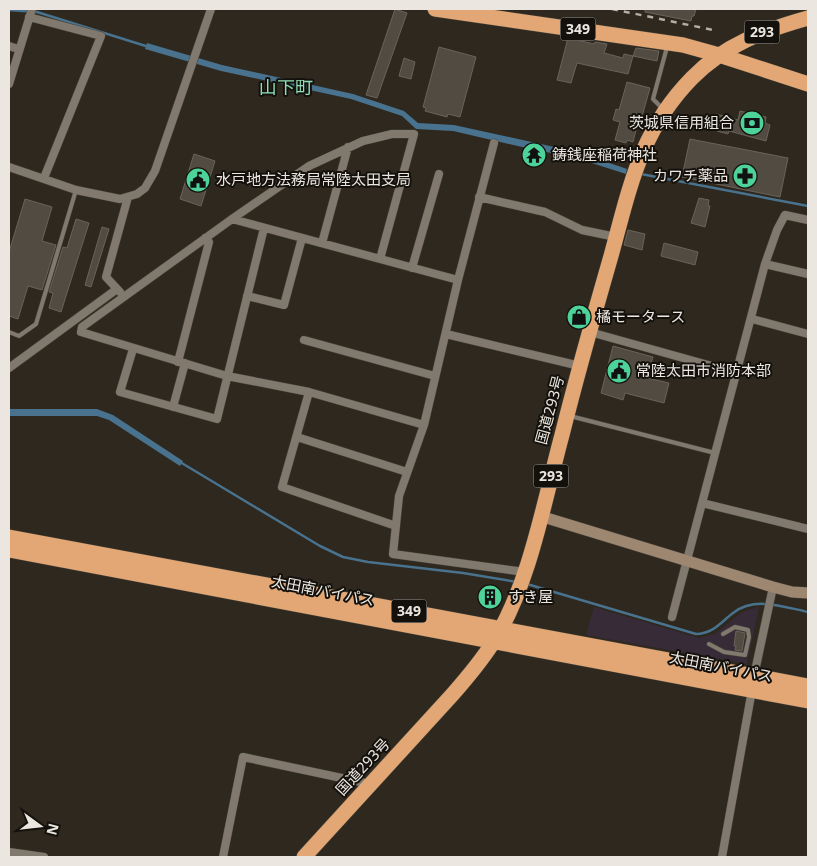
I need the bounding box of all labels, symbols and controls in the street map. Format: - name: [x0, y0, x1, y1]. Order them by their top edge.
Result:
- road number: 349: [560, 18, 596, 40]
- road number: 293: [744, 21, 780, 44]
- district label: 山下町: [259, 75, 313, 99]
- bank icon: 茨城県信用組合: [739, 110, 765, 136]
- place label: 茨城県信用組合: [629, 112, 734, 132]
- temple icon: 鋳銭座稲荷神社: [521, 142, 547, 168]
- place label: 鋳銭座稲荷神社: [552, 144, 657, 164]
- pharmacy icon: カワチ薬品: [732, 163, 758, 189]
- place label: カワチ薬品: [653, 165, 728, 185]
- public building icon: 水戸地方法務局常陸太田支局: [185, 167, 211, 193]
- place label: 水戸地方法務局常陸太田支局: [216, 169, 411, 189]
- shop icon: 橘モータース: [566, 304, 592, 330]
- place label: 橘モータース: [596, 306, 685, 326]
- public building icon: 常陸太田市消防本部: [606, 358, 632, 384]
- place label: 常陸太田市消防本部: [636, 360, 771, 380]
- street label: 国道293号: [530, 373, 568, 446]
- road number: 293: [534, 464, 568, 488]
- street label: 太田南バイパス: [270, 570, 376, 610]
- building icon: すき屋: [477, 584, 503, 610]
- place label: すき屋: [508, 586, 553, 606]
- road number: 349: [392, 600, 426, 622]
- street label: 太田南バイパス: [668, 646, 774, 686]
- street label: 国道293号: [331, 734, 394, 799]
- north arrow: [15, 801, 65, 851]
- text: N: [42, 822, 64, 837]

